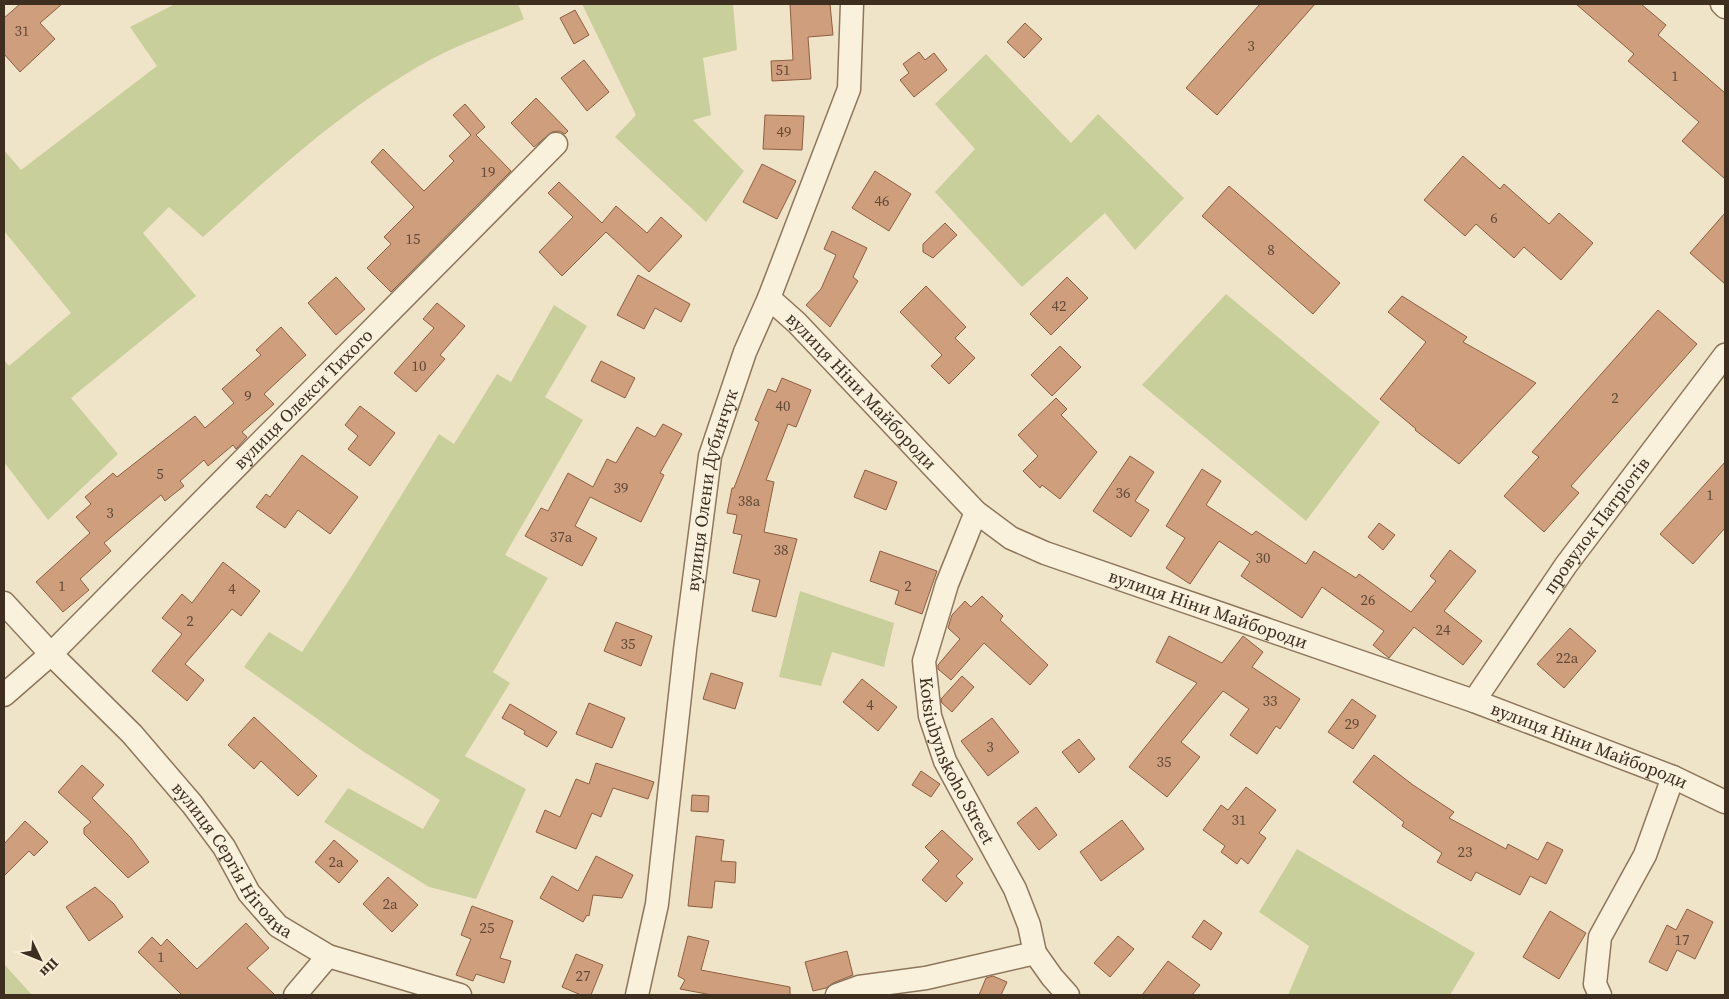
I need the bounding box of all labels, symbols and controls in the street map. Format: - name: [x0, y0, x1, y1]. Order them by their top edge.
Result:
- house number: 31: [14, 20, 30, 41]
- house number: 3: [1247, 35, 1255, 56]
- house number: 51: [775, 59, 791, 80]
- house number: 1: [1671, 65, 1679, 86]
- house number: 49: [776, 121, 792, 142]
- house number: 19: [480, 161, 496, 182]
- house number: 46: [874, 190, 890, 211]
- house number: 6: [1490, 207, 1498, 228]
- house number: 15: [405, 228, 421, 249]
- house number: 8: [1267, 239, 1275, 260]
- house number: 42: [1051, 295, 1067, 316]
- street label: вулиця Ніни Майбороди: [781, 306, 943, 475]
- street label: вулиця Олекси Тихого: [228, 323, 378, 475]
- house number: 10: [411, 355, 427, 376]
- house number: 9: [244, 385, 252, 406]
- street label: вулиця Олени Дубинчук: [680, 385, 744, 593]
- house number: 2: [1611, 387, 1619, 408]
- house number: 40: [775, 395, 791, 416]
- street label: провулок Патріотів: [1537, 452, 1656, 599]
- house number: 5: [156, 463, 164, 484]
- house number: 39: [613, 477, 629, 498]
- house number: 36: [1115, 482, 1131, 503]
- house number: 1: [1706, 484, 1714, 505]
- house number: 38а: [738, 490, 761, 511]
- house number: 3: [106, 502, 114, 523]
- house number: 37а: [550, 526, 573, 547]
- house number: 38: [773, 539, 789, 560]
- house number: 30: [1255, 547, 1271, 568]
- street label: вулиця Ніни Майбороди: [1105, 563, 1311, 655]
- house number: 1: [58, 575, 66, 596]
- house number: 2: [904, 575, 912, 596]
- house number: 4: [228, 578, 236, 599]
- house number: 26: [1360, 589, 1376, 610]
- house number: 2: [186, 610, 194, 631]
- house number: 24: [1435, 619, 1451, 640]
- house number: 35: [620, 633, 636, 654]
- house number: 22а: [1556, 647, 1579, 668]
- street label: Kotsiubynskoho Street: [914, 676, 1001, 849]
- house number: 33: [1262, 690, 1278, 711]
- house number: 4: [866, 694, 874, 715]
- street label: вулиця Ніни Майбороди: [1487, 696, 1692, 794]
- house number: 29: [1344, 713, 1360, 734]
- house number: 3: [986, 736, 994, 757]
- house number: 35: [1156, 751, 1172, 772]
- street label: вулиця Сергія Нігояна: [166, 776, 298, 944]
- house number: 31: [1231, 809, 1247, 830]
- house number: 23: [1457, 841, 1473, 862]
- house number: 2а: [328, 851, 344, 872]
- house number: 2а: [382, 893, 398, 914]
- house number: 25: [479, 917, 495, 938]
- house number: 17: [1674, 929, 1690, 950]
- north arrow: [15, 934, 65, 984]
- house number: 1: [157, 946, 165, 967]
- text: Пн: [36, 954, 64, 982]
- house number: 27: [575, 965, 591, 986]

